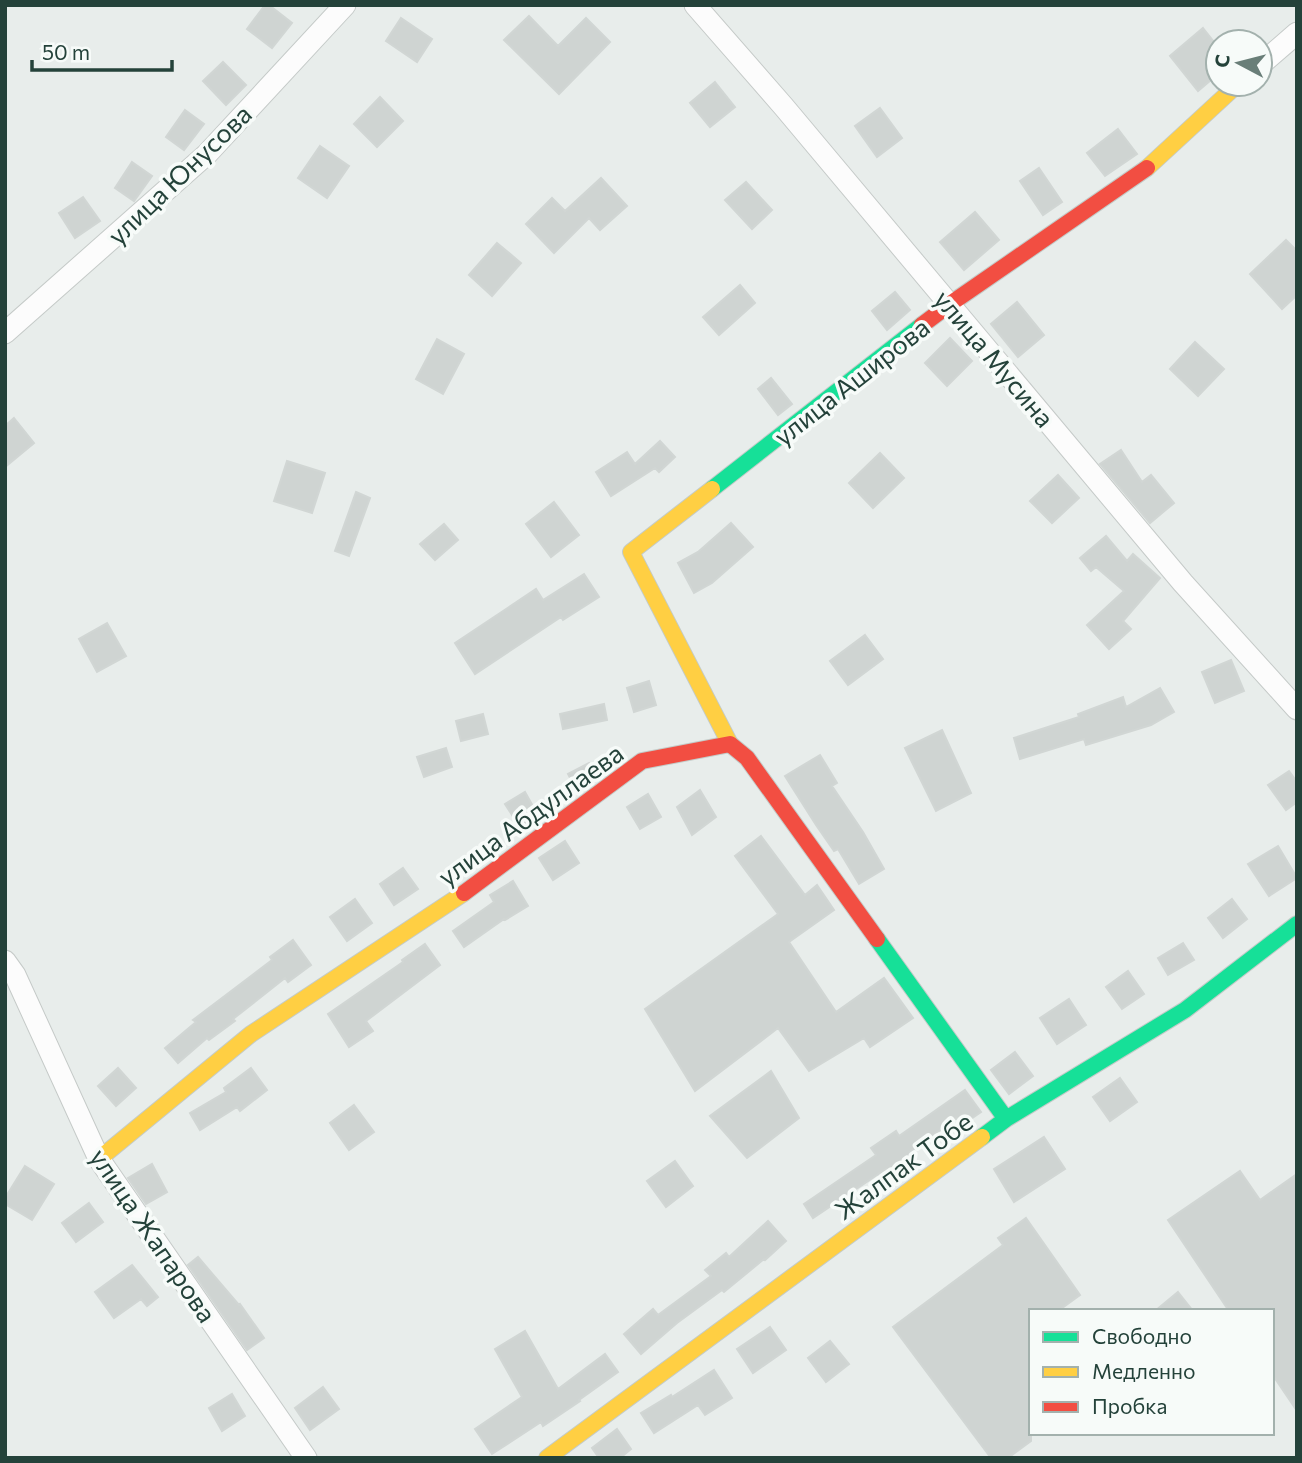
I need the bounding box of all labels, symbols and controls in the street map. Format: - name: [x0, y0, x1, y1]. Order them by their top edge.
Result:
- scale bar: [32, 28, 172, 72]
- north arrow: [1204, 28, 1274, 98]
- text: 50 m: [42, 39, 90, 64]
- text: С: [1209, 53, 1234, 69]
- street label: улица Юнусова: [101, 98, 257, 250]
- street label: улица Мусина: [929, 283, 1061, 433]
- street label: улица Аширова: [767, 311, 935, 451]
- street label: улица Абдуллаева: [431, 736, 629, 892]
- street label: Жалпак Тобе: [828, 1105, 978, 1225]
- street label: улица Жапарова: [84, 1142, 224, 1328]
- legend: [1029, 1309, 1274, 1435]
- text: Свободно: [1092, 1323, 1192, 1348]
- text: Медленно: [1092, 1358, 1196, 1383]
- text: Пробка: [1092, 1393, 1167, 1418]

